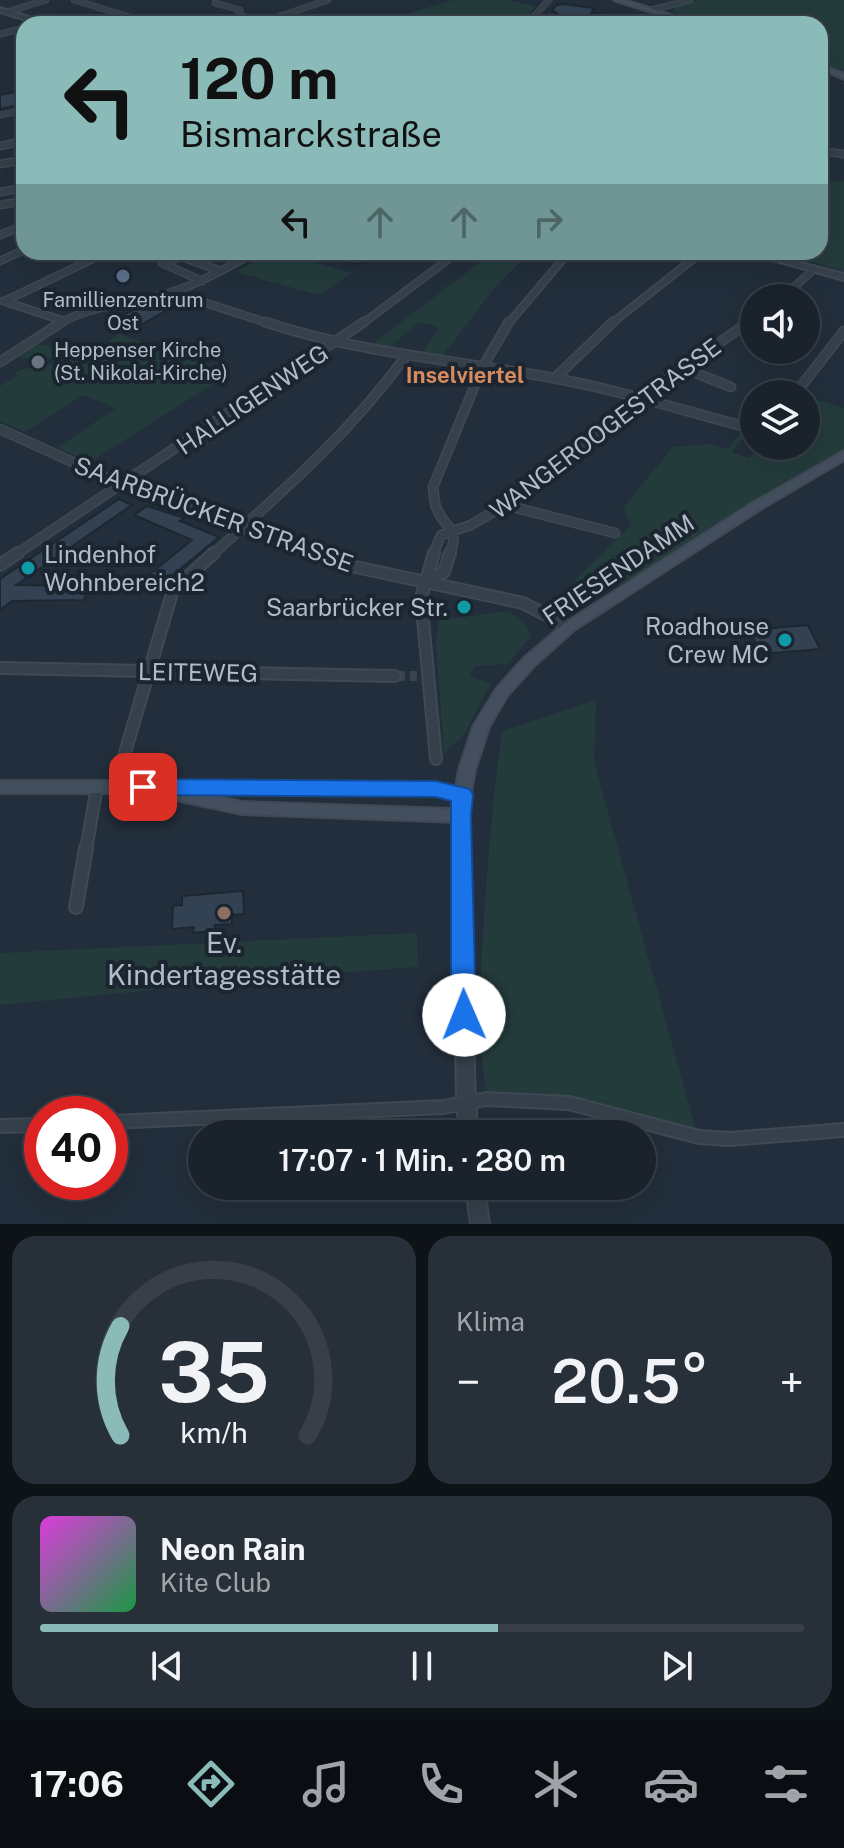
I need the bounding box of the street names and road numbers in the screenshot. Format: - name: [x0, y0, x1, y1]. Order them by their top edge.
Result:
- street label: WANGEROOGESTRASSE: [484, 332, 726, 524]
- street label: HALLIGENWEG: [171, 338, 333, 460]
- street label: SAARBRÜCKER STRASSE: [71, 449, 358, 578]
- street label: FRIESENDAMM: [537, 508, 699, 630]
- street label: LEITEWEG: [138, 657, 258, 687]

